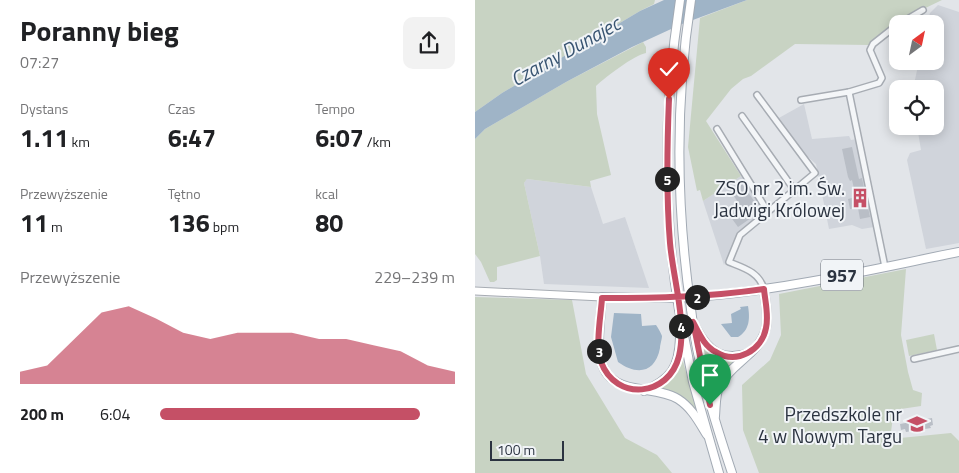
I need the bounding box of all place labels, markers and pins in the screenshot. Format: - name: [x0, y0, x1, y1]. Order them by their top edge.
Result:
- pin: [648, 48, 690, 99]
- pin: 5: [655, 166, 679, 192]
- place label: ZSO nr 2 im. Św. Jadwigi Królowej: [714, 173, 845, 224]
- building icon: ZSO nr 2 im. Św. Jadwigi Królowej: [849, 187, 871, 209]
- pin: 2: [685, 284, 709, 310]
- pin: 4: [669, 314, 693, 338]
- pin: 3: [587, 338, 611, 364]
- pin: [689, 354, 731, 405]
- place label: Przedszkole nr 4 w Nowym Targu: [758, 399, 902, 450]
- school or university icon: Przedszkole nr 4 w Nowym Targu: [906, 413, 928, 435]

